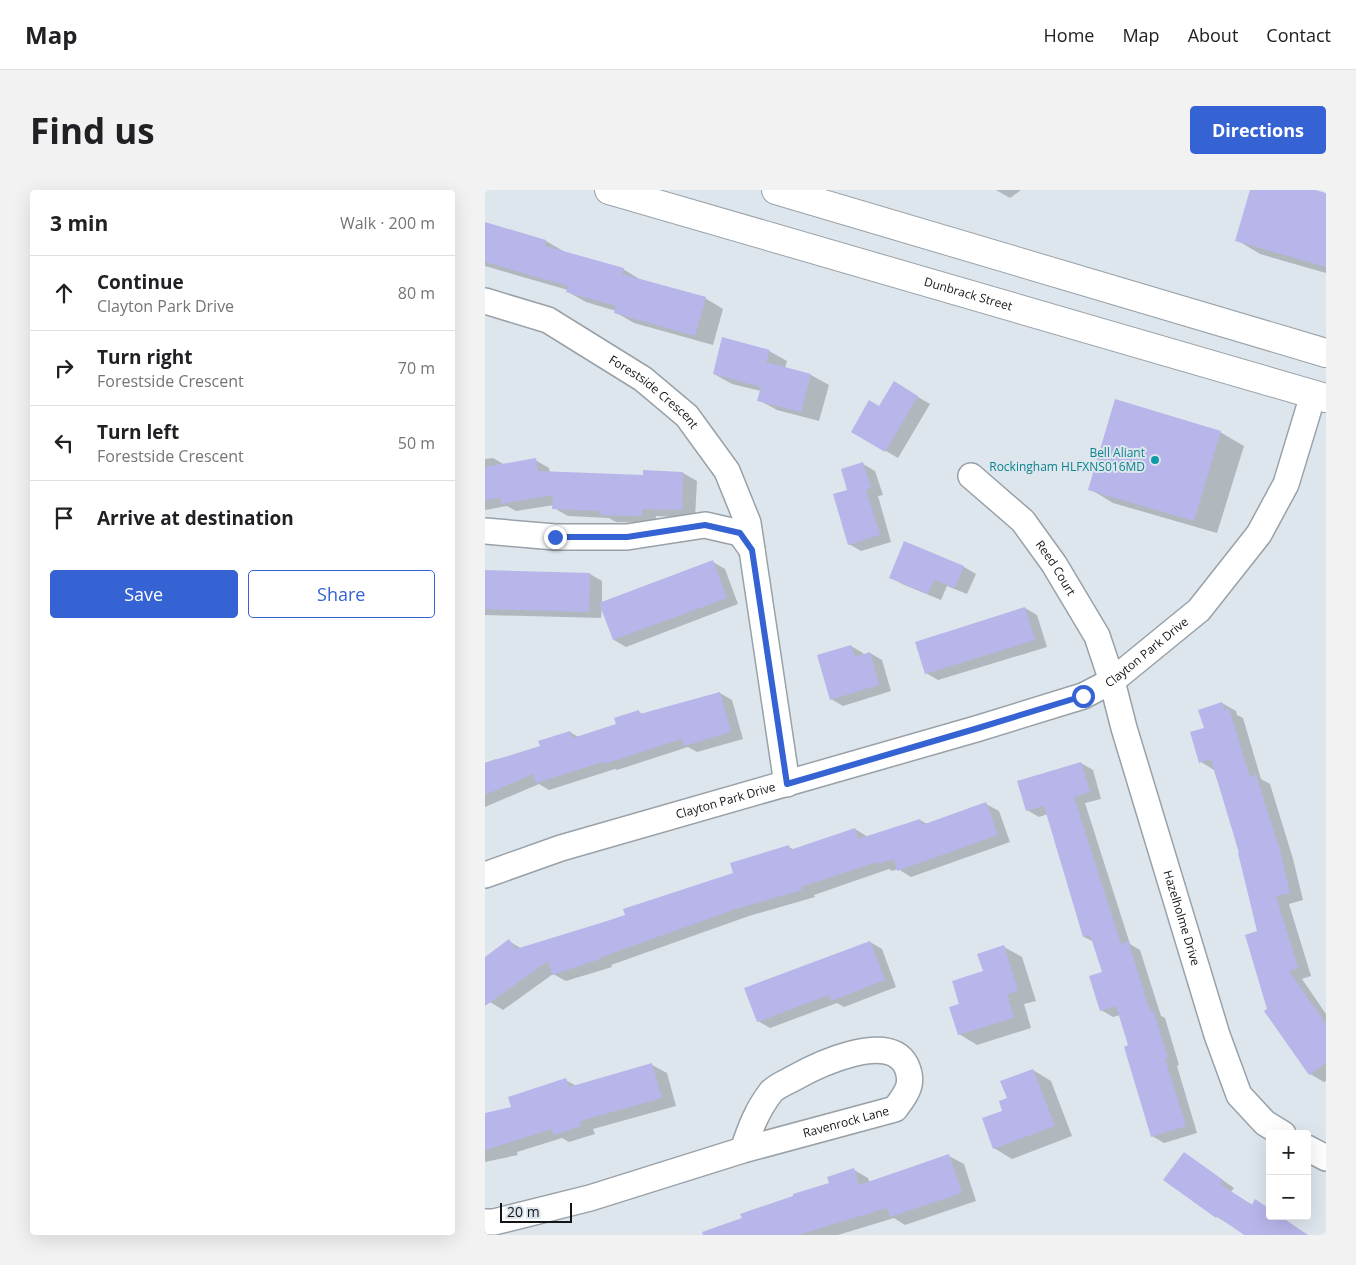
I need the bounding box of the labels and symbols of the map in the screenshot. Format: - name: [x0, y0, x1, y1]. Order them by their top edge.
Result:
- street label: Dunbrack Street: [922, 273, 1014, 315]
- street label: Forestside Crescent: [606, 351, 702, 432]
- place label: Bell Aliant Rockingham HLFXNS016MD: [989, 444, 1145, 475]
- marker: Bell Aliant Rockingham HLFXNS016MD: [1149, 454, 1161, 466]
- route end: [544, 526, 567, 549]
- street label: Reed Court: [1032, 537, 1080, 599]
- street label: Clayton Park Drive: [1102, 613, 1192, 691]
- route start: [1072, 685, 1095, 708]
- street label: Clayton Park Drive: [674, 778, 778, 823]
- street label: Hazelholme Drive: [1160, 868, 1205, 968]
- street label: Ravenrock Lane: [801, 1102, 891, 1141]
- scale bar: [500, 1200, 573, 1223]

